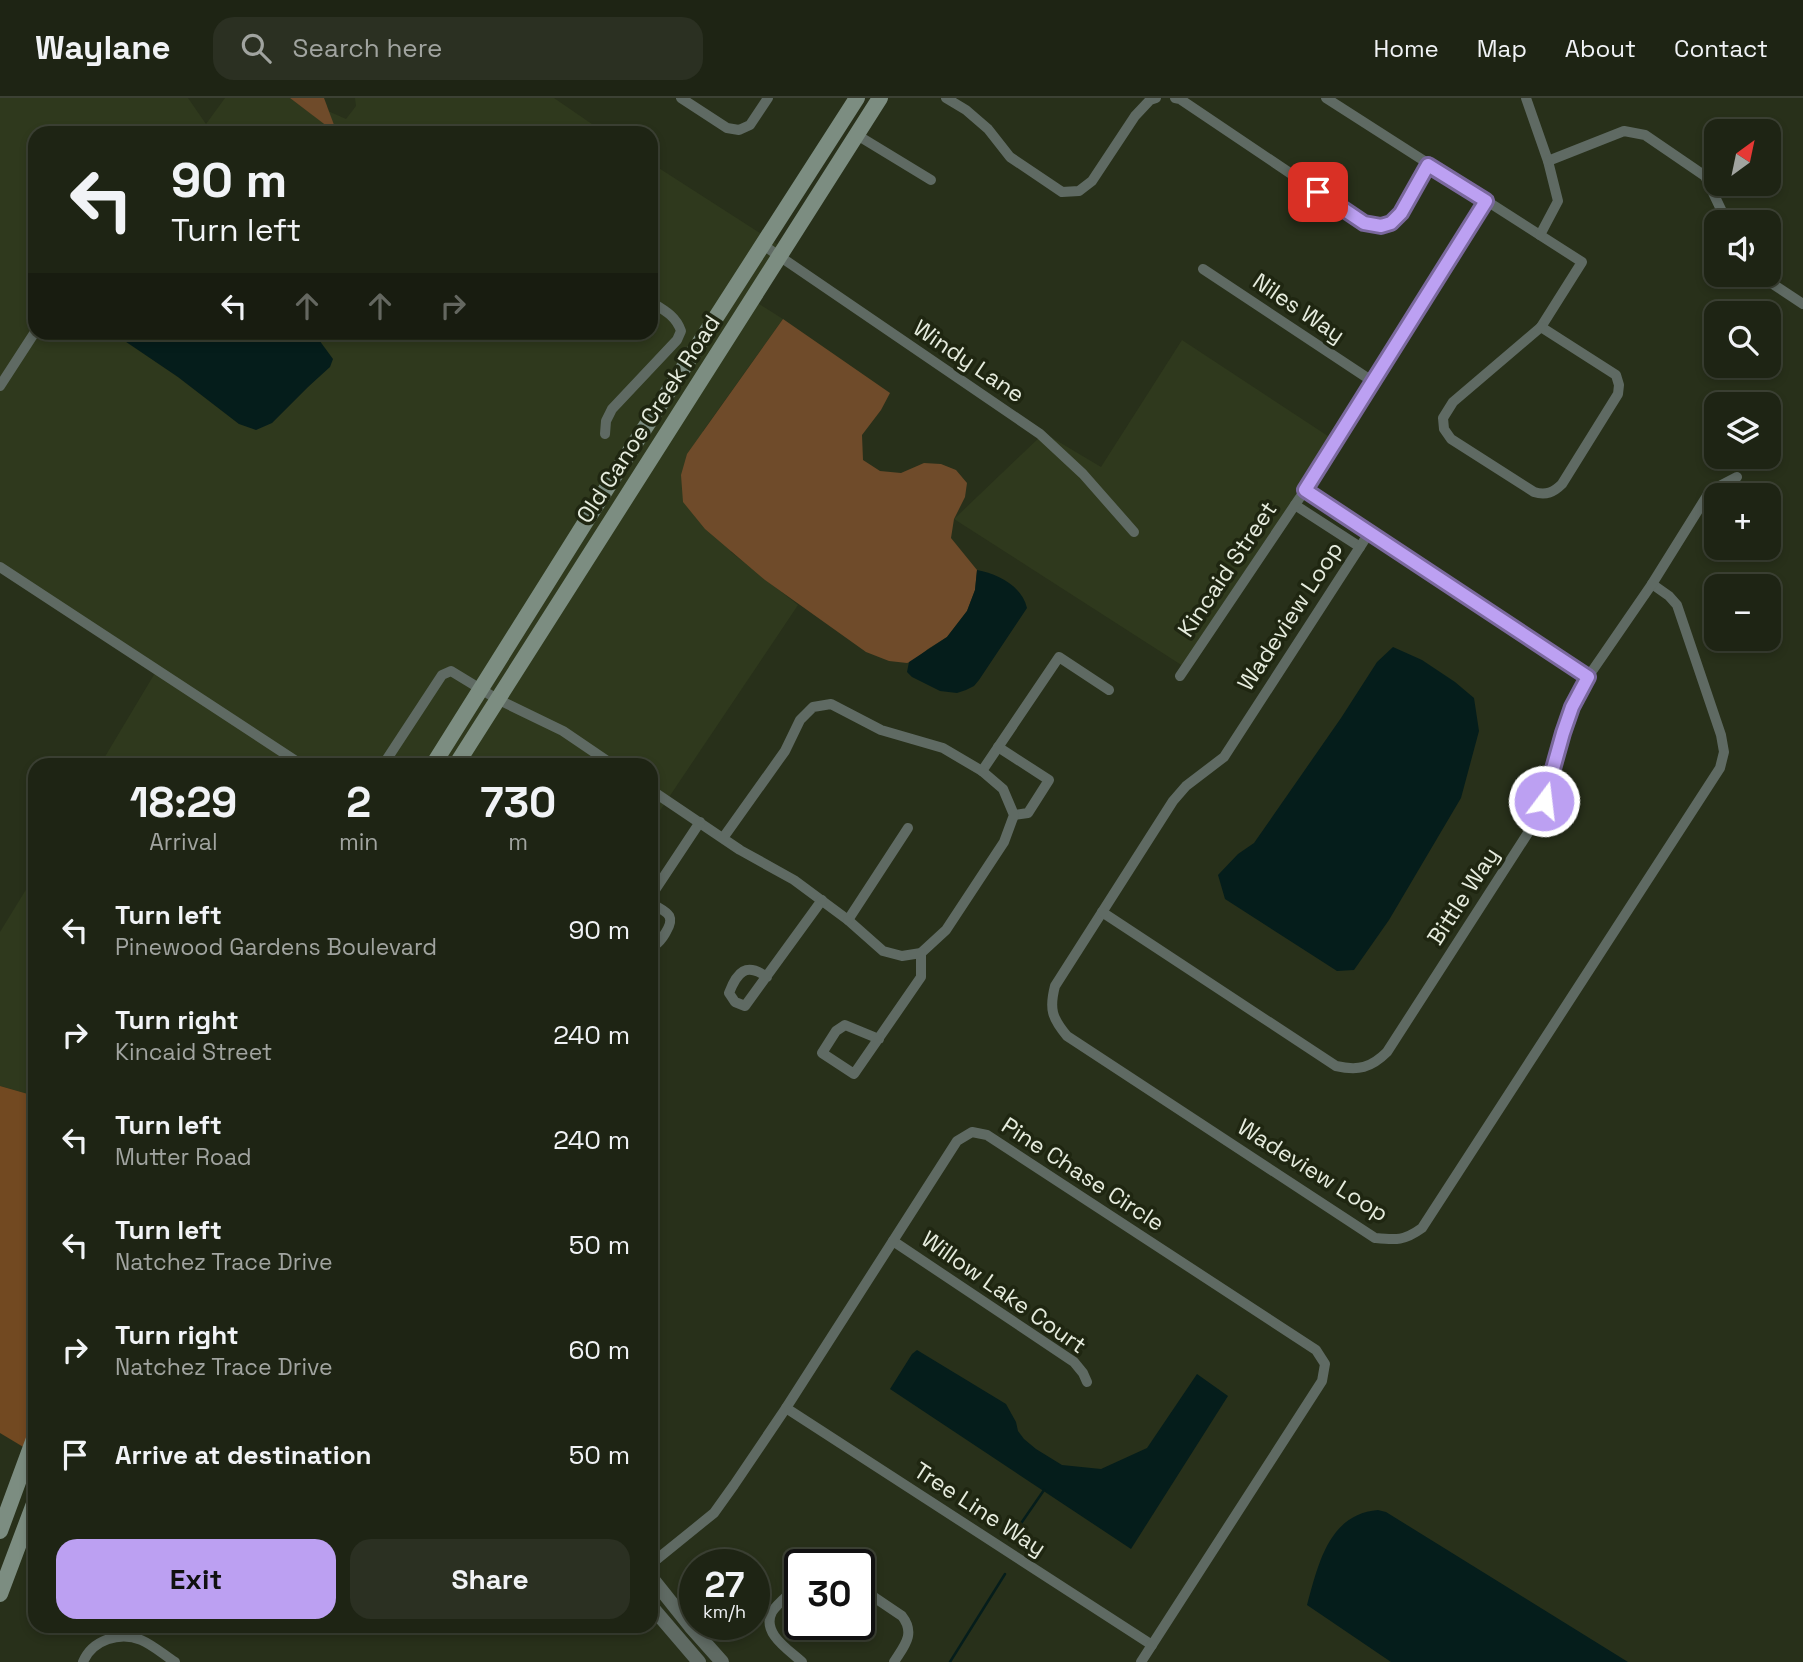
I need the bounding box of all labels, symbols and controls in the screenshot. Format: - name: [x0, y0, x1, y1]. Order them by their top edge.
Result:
- search box: [213, 17, 703, 80]
- text: Waylane: [35, 27, 171, 69]
- icon: search: [237, 29, 275, 67]
- text: Search here: [293, 31, 442, 65]
- text: Home: [1373, 33, 1439, 64]
- text: Map: [1477, 33, 1527, 64]
- text: About: [1565, 33, 1636, 64]
- text: Contact: [1674, 33, 1768, 64]
- north arrow: [1704, 119, 1782, 196]
- map controls: [1704, 119, 1781, 651]
- text: 90 m: [171, 149, 287, 211]
- icon: left: [56, 154, 147, 245]
- pin: [1288, 162, 1348, 222]
- icon: arrive: [1299, 173, 1337, 211]
- text: Turn left: [171, 210, 301, 250]
- button: sound: [1704, 210, 1781, 287]
- street label: Niles Way: [1247, 266, 1351, 350]
- icon: left: [215, 287, 253, 325]
- icon: ahead: [288, 287, 326, 325]
- icon: ahead: [361, 287, 399, 325]
- icon: right: [434, 287, 472, 325]
- button: search: [1704, 301, 1781, 378]
- street label: Old Canoe Creek Road: [569, 309, 727, 529]
- street label: Windy Lane: [907, 313, 1031, 409]
- button: layers: [1704, 392, 1781, 469]
- button: +: [1704, 483, 1781, 560]
- street label: Kincaid Street: [1171, 495, 1283, 643]
- street label: Wadeview Loop: [1231, 536, 1349, 696]
- button: −: [1704, 574, 1781, 651]
- position arrow: [1507, 764, 1581, 838]
- text: 18:29: [130, 776, 237, 829]
- text: 2: [346, 776, 371, 829]
- text: 730: [480, 776, 556, 829]
- text: Arrival: [149, 827, 218, 857]
- text: min: [339, 827, 378, 857]
- text: m: [508, 827, 528, 857]
- street label: Bittle Way: [1420, 841, 1506, 951]
- text: Turn left: [115, 898, 222, 932]
- icon: left: [56, 911, 94, 949]
- text: 90 m: [568, 913, 630, 947]
- text: Pinewood Gardens Boulevard: [115, 932, 437, 962]
- text: Turn right: [115, 1003, 239, 1037]
- icon: right: [56, 1016, 94, 1054]
- text: 240 m: [553, 1018, 630, 1052]
- text: Kincaid Street: [115, 1037, 272, 1067]
- text: Turn left: [115, 1108, 222, 1142]
- street label: Pine Chase Circle: [996, 1110, 1170, 1238]
- street label: Wadeview Loop: [1232, 1112, 1394, 1228]
- icon: left: [56, 1121, 94, 1159]
- text: 240 m: [553, 1123, 630, 1157]
- text: Mutter Road: [115, 1142, 252, 1172]
- text: Turn left: [115, 1213, 222, 1247]
- street label: Willow Lake Court: [916, 1224, 1092, 1360]
- icon: left: [56, 1226, 94, 1264]
- text: 50 m: [569, 1228, 630, 1262]
- text: Natchez Trace Drive: [115, 1247, 333, 1277]
- text: Turn right: [115, 1318, 239, 1352]
- icon: right: [56, 1331, 94, 1369]
- text: 60 m: [568, 1333, 630, 1367]
- text: Natchez Trace Drive: [115, 1352, 333, 1382]
- icon: arrive: [56, 1436, 94, 1474]
- text: Arrive at destination: [115, 1438, 372, 1472]
- text: 50 m: [569, 1438, 630, 1472]
- street label: Tree Line Way: [908, 1455, 1052, 1563]
- button: Exit: [56, 1539, 336, 1619]
- button: Share: [350, 1539, 630, 1619]
- speed limit sign: 30: [784, 1549, 875, 1640]
- text: 27: [705, 1563, 744, 1607]
- text: km/h: [703, 1600, 746, 1623]

